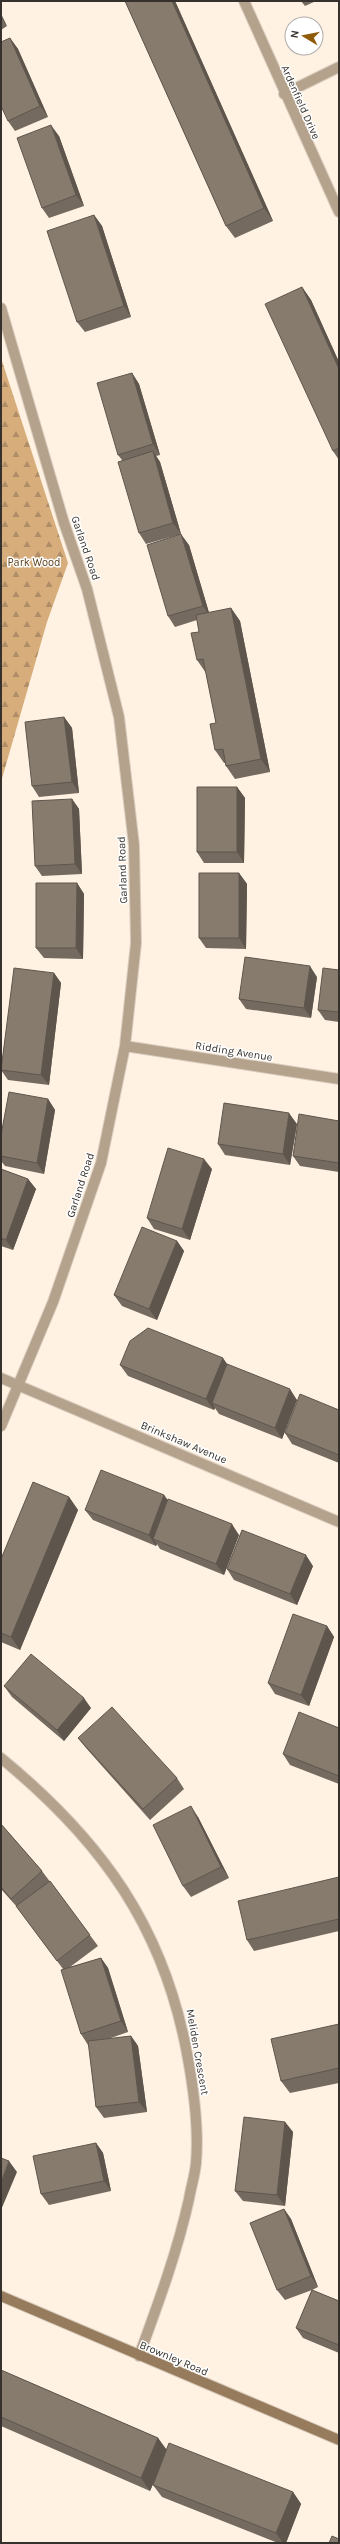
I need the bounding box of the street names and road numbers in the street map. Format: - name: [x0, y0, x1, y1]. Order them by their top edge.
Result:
- street label: Ardenfield Drive: [278, 63, 323, 142]
- street label: Garland Road: [68, 514, 103, 582]
- street label: Garland Road: [115, 836, 130, 904]
- street label: Ridding Avenue: [194, 1039, 274, 1064]
- street label: Garland Road: [64, 1151, 97, 1219]
- street label: Brinkshaw Avenue: [139, 1418, 229, 1467]
- street label: Meliden Crescent: [184, 2008, 211, 2096]
- street label: Brownley Road: [138, 2338, 210, 2379]

